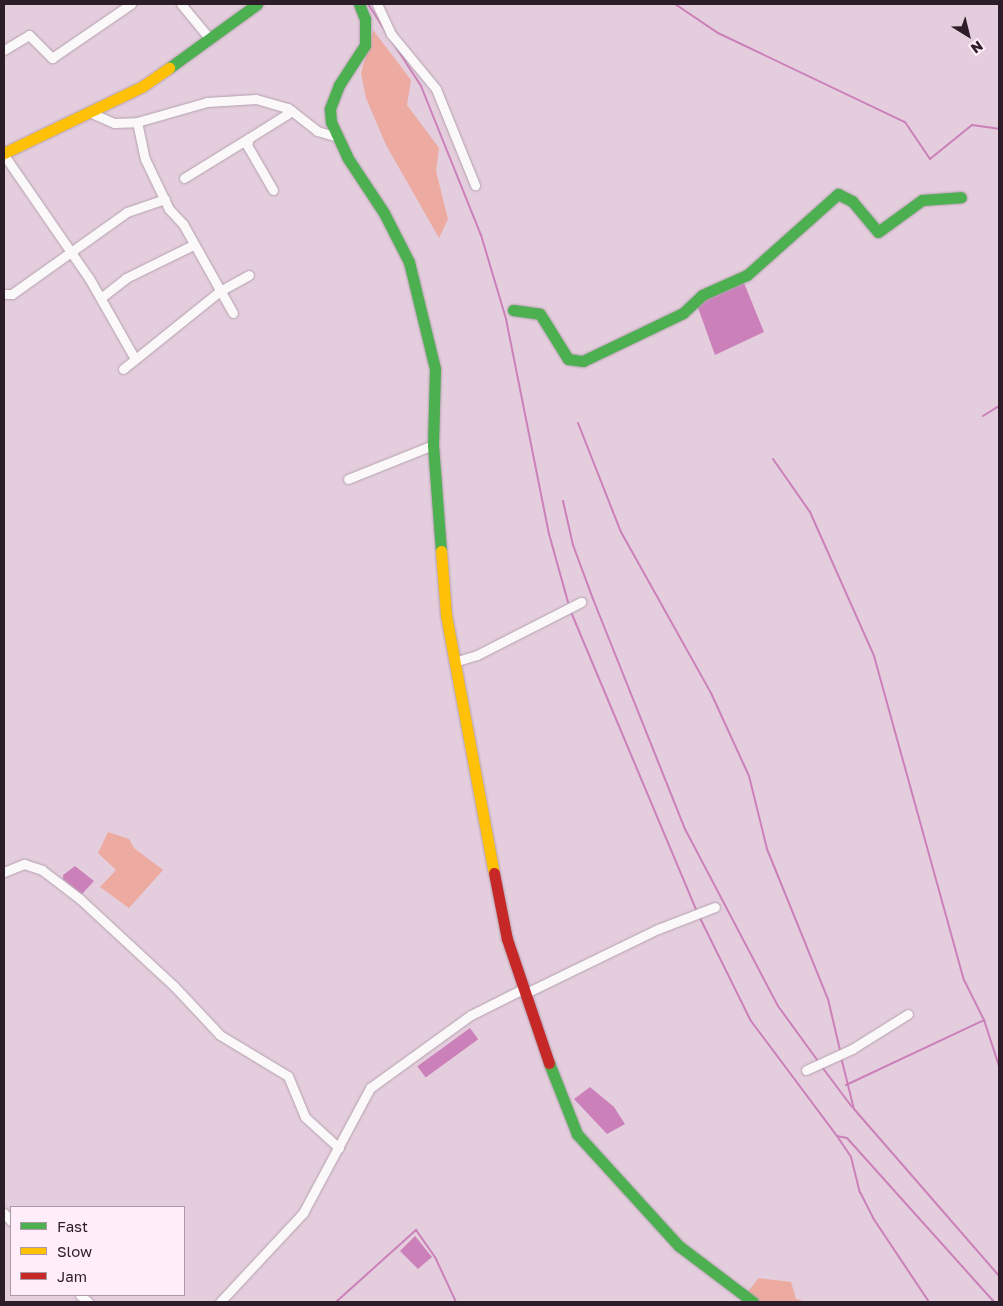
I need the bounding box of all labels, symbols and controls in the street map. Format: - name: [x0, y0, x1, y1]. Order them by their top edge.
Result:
- north arrow: [943, 10, 993, 60]
- text: N: [968, 38, 986, 58]
- legend: [10, 1206, 185, 1296]
- text: Fast: [57, 1217, 88, 1235]
- text: Slow: [57, 1242, 92, 1260]
- text: Jam: [57, 1267, 87, 1285]

